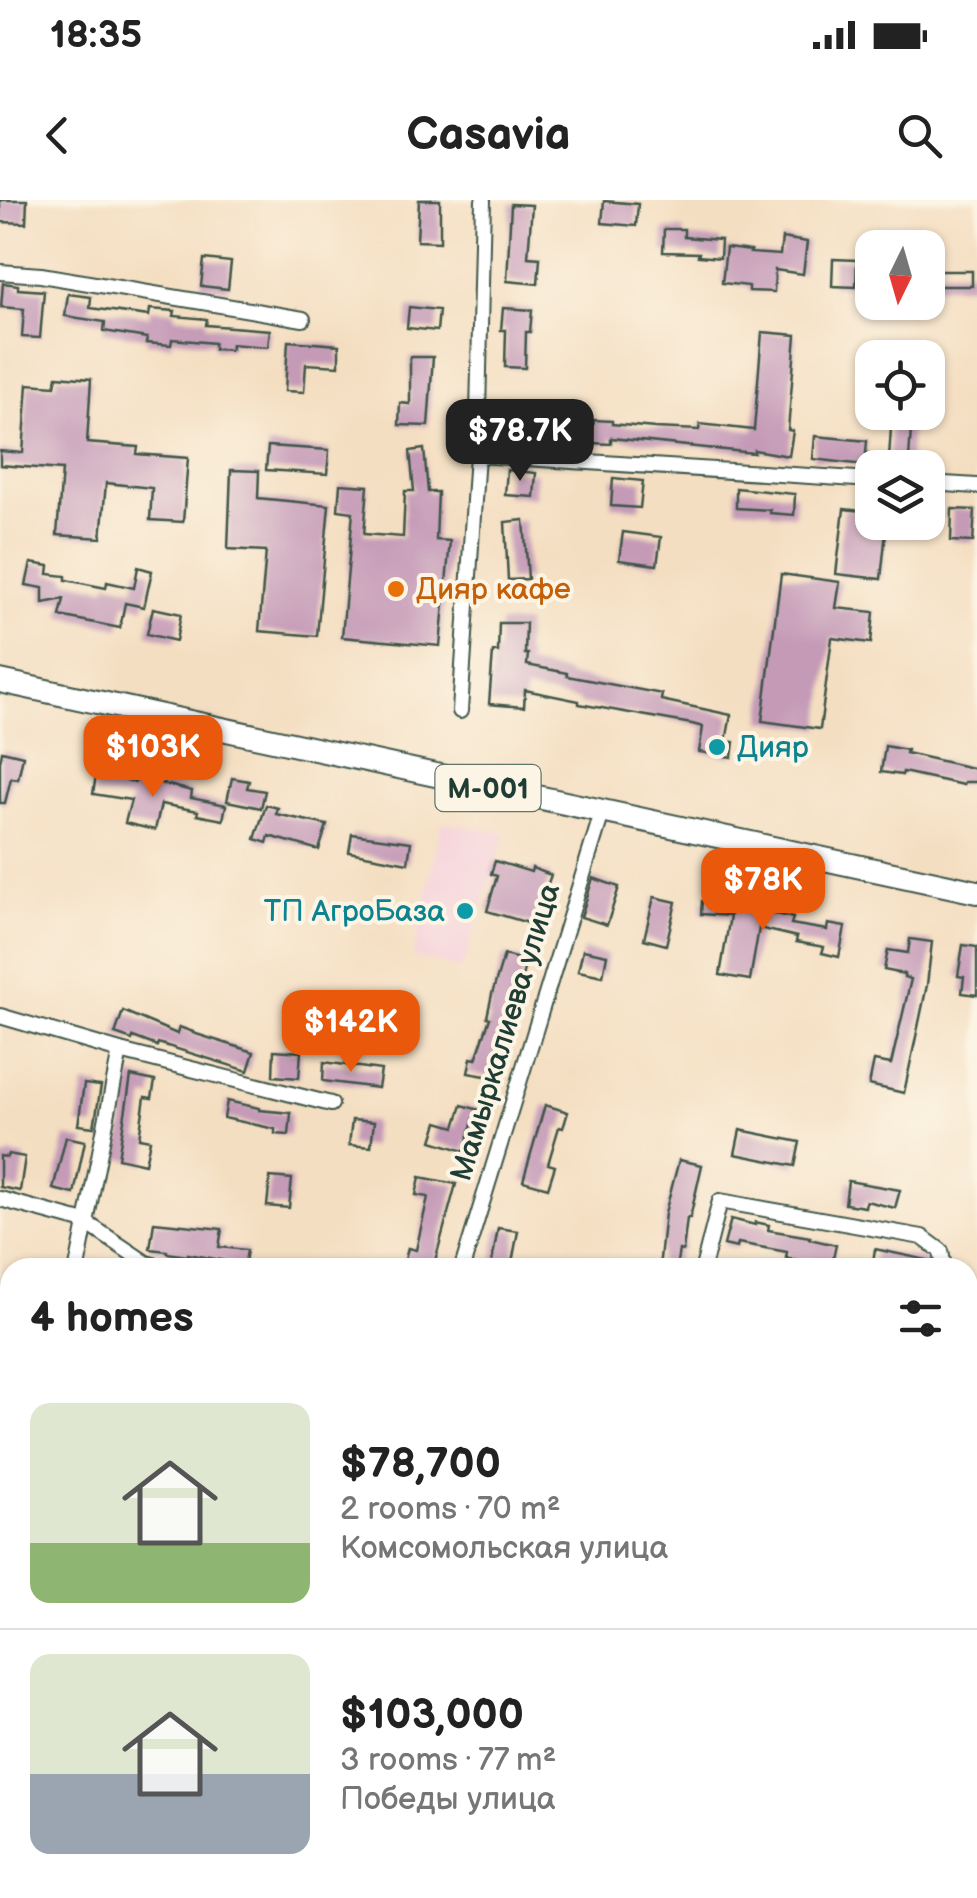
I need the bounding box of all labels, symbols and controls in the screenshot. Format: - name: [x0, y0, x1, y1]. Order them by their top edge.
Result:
- text: 18:35: [50, 13, 142, 58]
- icon: back: [30, 108, 85, 163]
- text: Casavia: [407, 108, 570, 163]
- icon: search: [892, 108, 947, 163]
- north arrow: [855, 230, 945, 320]
- map controls: [855, 230, 945, 540]
- button: locate: [855, 340, 945, 430]
- pin: $78.7K: [439, 399, 601, 484]
- text: $78.7K: [468, 412, 572, 451]
- button: layers: [855, 450, 945, 540]
- place label: Дияр кафе: [416, 572, 571, 608]
- marker: Дияр кафе: [385, 578, 407, 600]
- pin: $103K: [83, 715, 223, 800]
- text: $103K: [106, 728, 200, 767]
- place label: Дияр: [737, 730, 809, 766]
- marker: Дияр: [706, 736, 728, 758]
- road number: М-001: [436, 765, 540, 811]
- pin: $78K: [704, 848, 822, 933]
- text: $78K: [723, 861, 803, 900]
- street label: Мамыркалиева улица: [444, 879, 568, 1185]
- place label: ТП АгроБаза: [264, 894, 445, 930]
- marker: ТП АгроБаза: [454, 900, 476, 922]
- pin: $142K: [281, 990, 421, 1075]
- text: $142K: [304, 1003, 398, 1042]
- icon: filters: [893, 1291, 948, 1346]
- text: 4 homes: [30, 1293, 194, 1344]
- text: $78,700: [340, 1439, 501, 1490]
- icon: home: [110, 1443, 230, 1563]
- text: 2 rooms · 70 m²: [340, 1490, 561, 1529]
- text: Комсомольская улица: [340, 1529, 668, 1568]
- text: $103,000: [340, 1690, 524, 1741]
- icon: home: [110, 1694, 230, 1814]
- text: 3 rooms · 77 m²: [340, 1741, 556, 1780]
- text: Победы улица: [340, 1780, 556, 1819]

